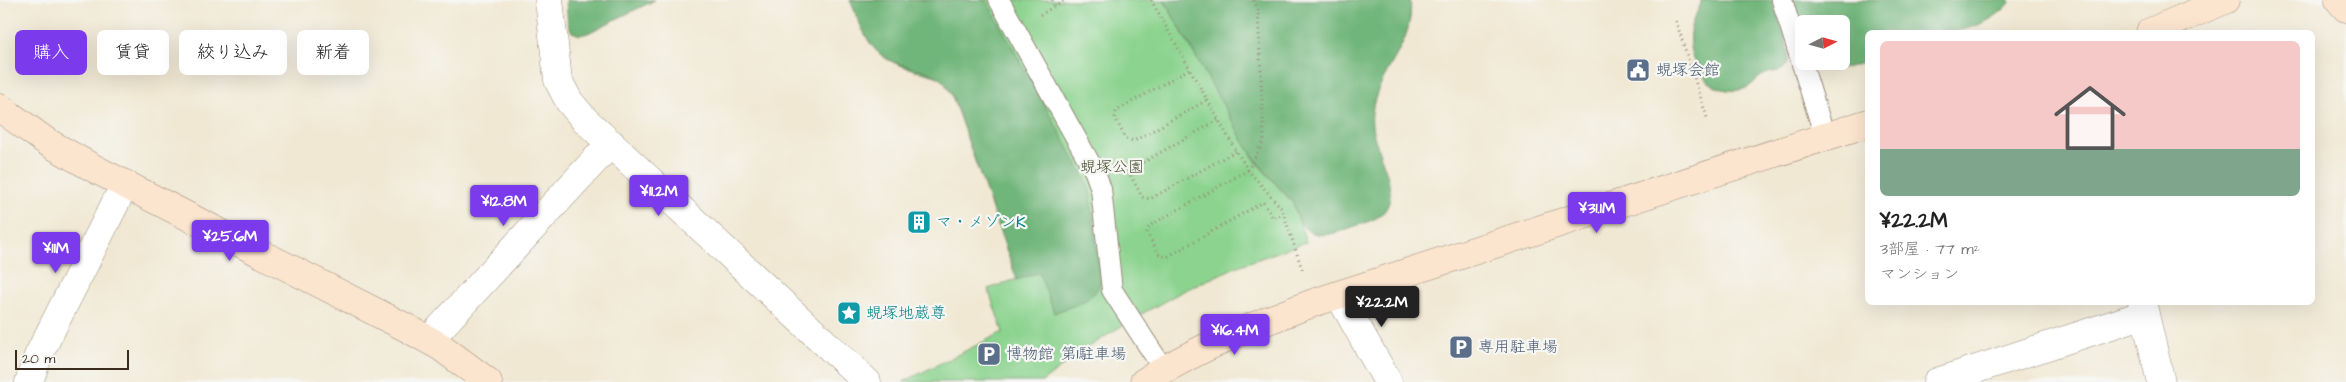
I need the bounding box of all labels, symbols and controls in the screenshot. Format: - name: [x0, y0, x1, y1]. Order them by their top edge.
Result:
- north arrow: [1795, 15, 1850, 70]
- map controls: [1795, 15, 1850, 70]
- chip: 購入: [15, 30, 87, 75]
- chip: 賃貸: [97, 30, 169, 75]
- chip: 絞り込み: [179, 30, 287, 75]
- chip: 新着: [297, 30, 369, 75]
- public building icon: 蜆塚会館: [1625, 57, 1651, 83]
- place label: 蜆塚会館: [1656, 59, 1720, 81]
- icon: home: [2045, 73, 2135, 163]
- park label: 蜆塚公園: [1080, 156, 1144, 178]
- pin: ¥11.2M: [618, 174, 700, 217]
- text: ¥11.2M: [640, 180, 678, 202]
- pin: ¥12.8M: [463, 184, 545, 227]
- text: ¥12.8M: [481, 190, 527, 212]
- pin: ¥31.1M: [1556, 192, 1638, 234]
- text: ¥31.1M: [1579, 197, 1615, 219]
- text: ¥22.2M: [1880, 206, 1948, 235]
- building icon: マ・メゾンK: [906, 209, 932, 235]
- place label: マ・メゾンK: [936, 211, 1026, 233]
- pin: ¥25.6M: [189, 220, 271, 262]
- text: ¥25.6M: [203, 225, 257, 247]
- pin: ¥11M: [26, 232, 86, 274]
- text: ¥11M: [43, 237, 69, 259]
- text: 3部屋 · 77 m²: [1880, 238, 1980, 260]
- text: マンション: [1880, 263, 1959, 285]
- pin: ¥22.2M: [1341, 286, 1423, 328]
- text: ¥22.2M: [1356, 291, 1408, 313]
- place icon: 蜆塚地蔵尊: [836, 300, 862, 326]
- place label: 蜆塚地蔵尊: [866, 302, 946, 324]
- pin: ¥16.4M: [1194, 314, 1276, 356]
- text: ¥16.4M: [1212, 319, 1259, 341]
- parking icon: 専用駐車場: [1448, 334, 1474, 360]
- place label: 専用駐車場: [1478, 336, 1558, 358]
- parking icon: 博物館 第1駐車場: [976, 341, 1002, 367]
- place label: 博物館 第1駐車場: [1006, 343, 1126, 365]
- scale bar: [15, 347, 129, 370]
- text: 20 m: [22, 349, 55, 369]

